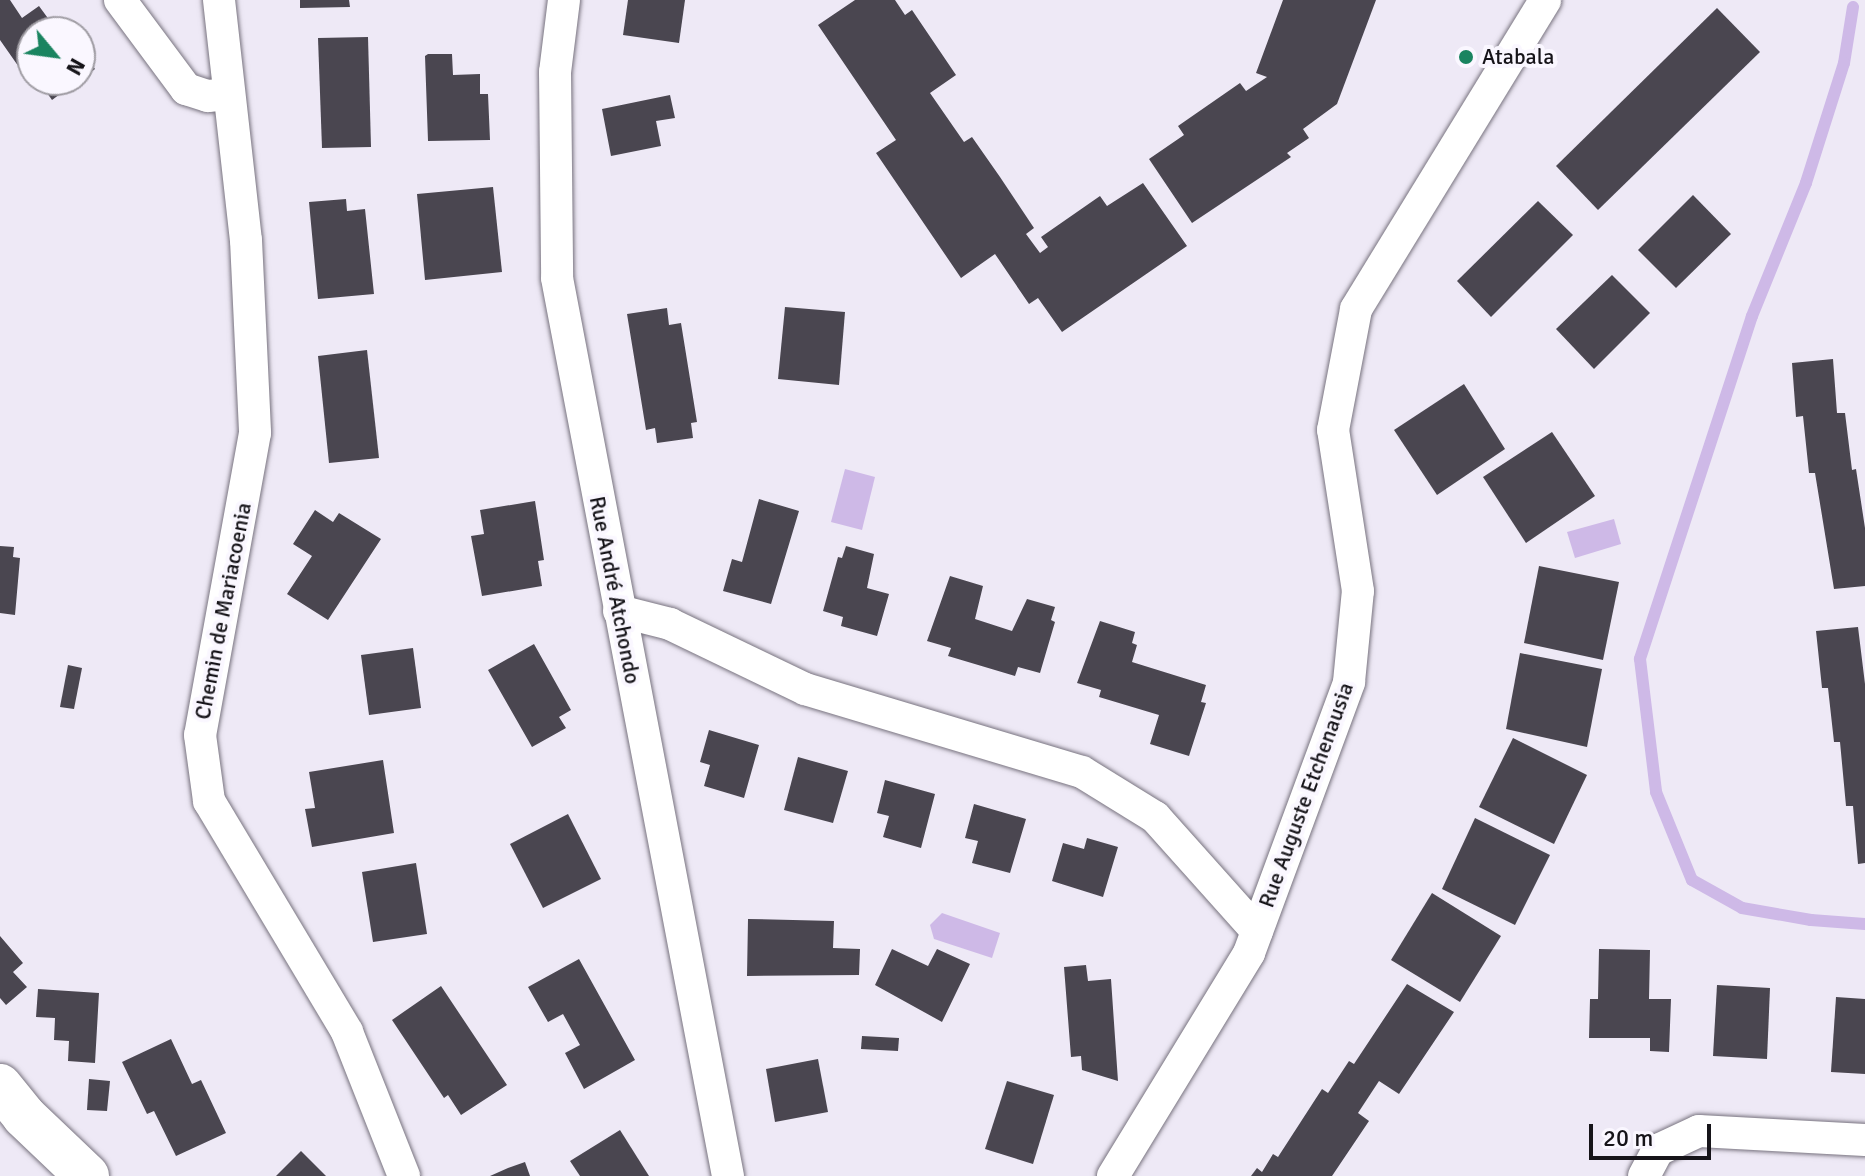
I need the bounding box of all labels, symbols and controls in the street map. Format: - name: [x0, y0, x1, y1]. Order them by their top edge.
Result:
- north arrow: [16, 16, 96, 96]
- place label: Atabala: [1482, 44, 1554, 70]
- marker: Atabala: [1457, 48, 1475, 66]
- text: N: [60, 54, 91, 80]
- street label: Rue André Atchondo: [584, 494, 646, 686]
- street label: Chemin de Mariacoenia: [189, 500, 257, 722]
- street label: Rue Auguste Etchenausia: [1253, 679, 1359, 911]
- scale bar: [1593, 1108, 1715, 1158]
- text: 20 m: [1603, 1123, 1653, 1153]

